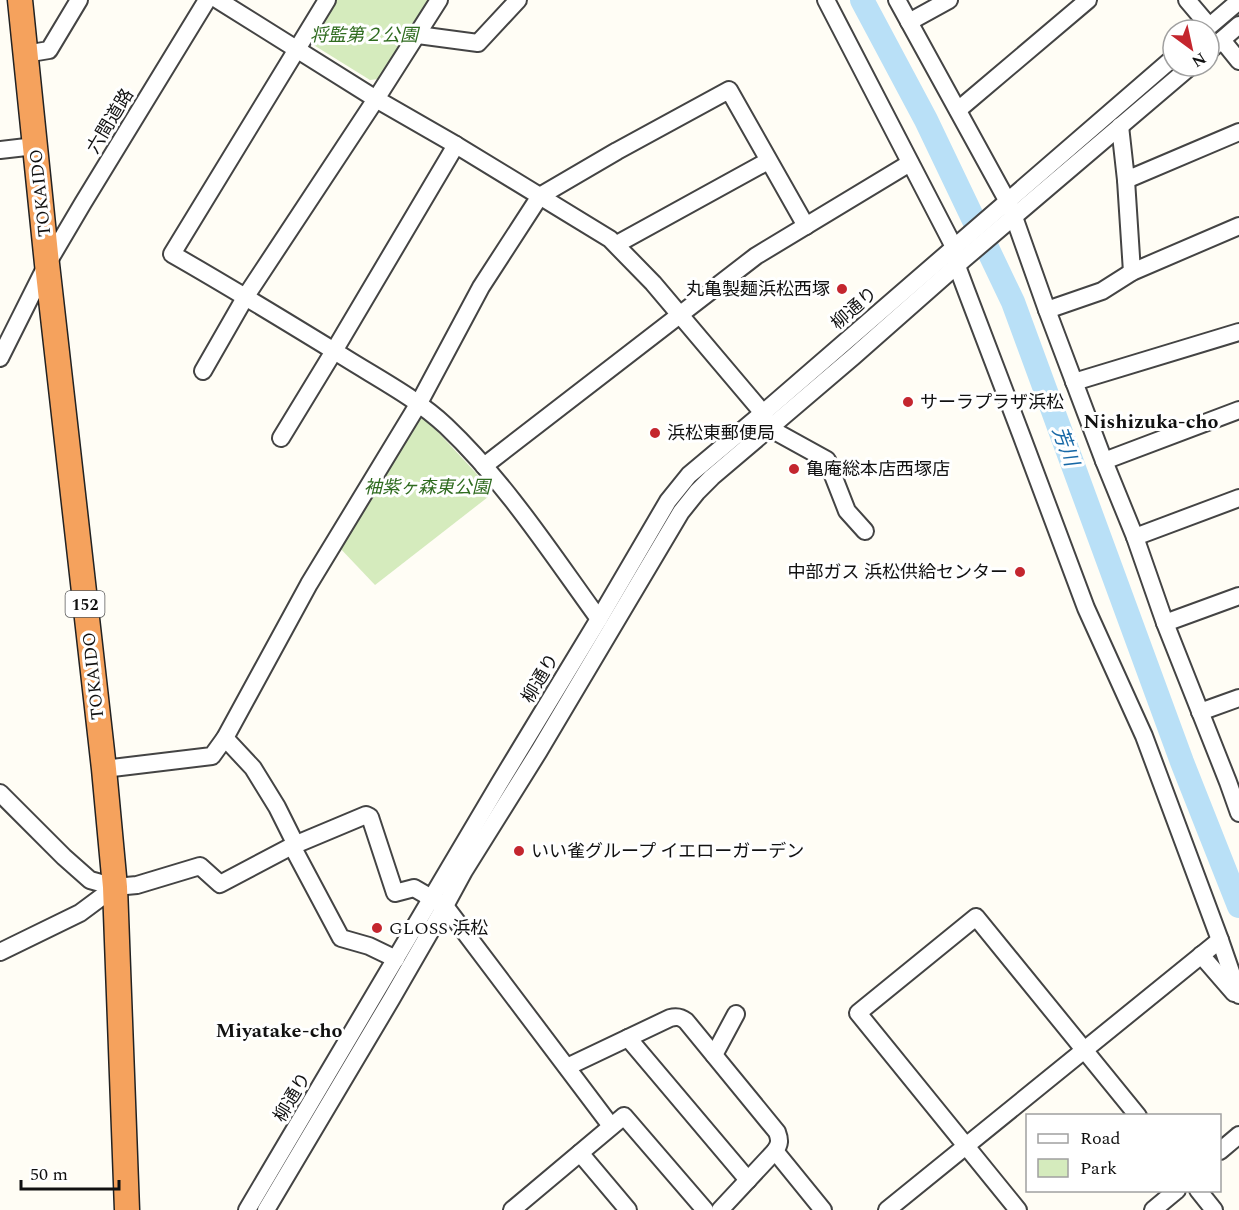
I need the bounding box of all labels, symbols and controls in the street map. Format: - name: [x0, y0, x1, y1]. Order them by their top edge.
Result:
- north arrow: [1161, 18, 1221, 78]
- park label: 将監第２公園: [310, 22, 421, 49]
- text: N: [1187, 46, 1211, 73]
- street label: 六間道路: [80, 83, 141, 159]
- street label: TOKAIDO: [22, 148, 59, 238]
- place label: 丸亀製麺浜松西塚: [686, 276, 830, 303]
- street label: 柳通り: [825, 280, 884, 336]
- marker: 丸亀製麺浜松西塚: [835, 282, 849, 296]
- place label: サーラプラザ浜松: [920, 389, 1064, 416]
- marker: サーラプラザ浜松: [901, 395, 915, 409]
- district label: Nishizuka-cho: [1083, 407, 1219, 437]
- place label: 浜松東郵便局: [667, 420, 775, 447]
- water label: 芳川: [1044, 422, 1087, 472]
- marker: 浜松東郵便局: [648, 426, 662, 440]
- place label: 亀庵総本店西塚店: [806, 456, 950, 483]
- marker: 亀庵総本店西塚店: [787, 462, 801, 476]
- park label: 袖紫ヶ森東公園: [364, 474, 493, 501]
- place label: 中部ガス 浜松供給センター: [788, 559, 1008, 586]
- marker: 中部ガス 浜松供給センター: [1013, 565, 1027, 579]
- road number: 152: [66, 591, 104, 617]
- street label: TOKAIDO: [75, 631, 112, 721]
- street label: 柳通り: [515, 648, 566, 708]
- place label: いい雀グループ イエローガーデン: [531, 838, 804, 865]
- marker: いい雀グループ イエローガーデン: [512, 844, 526, 858]
- place label: GLOSS 浜松: [389, 915, 488, 942]
- marker: GLOSS 浜松: [370, 921, 384, 935]
- district label: Miyatake-cho: [215, 1016, 343, 1046]
- street label: 柳通り: [267, 1067, 318, 1127]
- legend: [1026, 1114, 1221, 1192]
- text: Road: [1080, 1125, 1121, 1152]
- scale bar: [21, 1153, 118, 1191]
- text: Park: [1080, 1155, 1117, 1182]
- text: 50 m: [30, 1161, 68, 1188]

